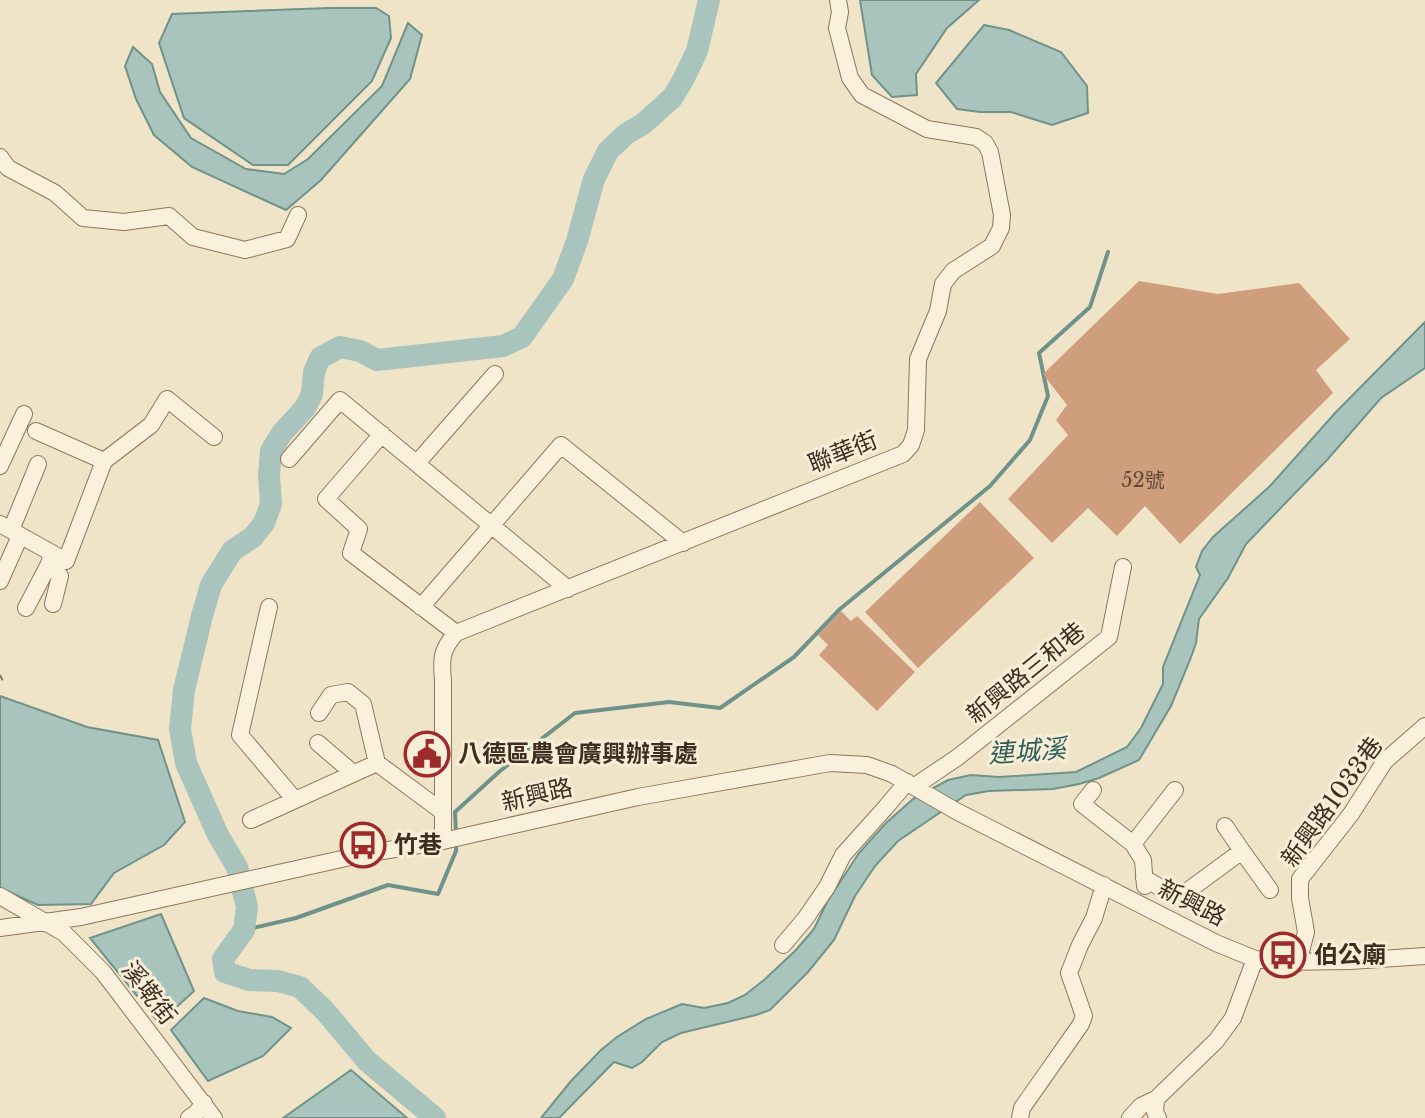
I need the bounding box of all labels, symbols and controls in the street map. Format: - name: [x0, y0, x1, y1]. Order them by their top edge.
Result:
- street label: 聯華街: [804, 425, 882, 478]
- house number: 52號: [1121, 468, 1165, 492]
- street label: 新興路三和巷: [961, 616, 1091, 729]
- public building icon: 八德區農會廣興辦事處: [403, 730, 451, 778]
- street label: 新興路1033巷: [1275, 731, 1388, 872]
- water label: 連城溪: [987, 732, 1071, 770]
- place label: 八德區農會廣興辦事處: [458, 739, 698, 768]
- street label: 新興路: [499, 772, 575, 817]
- bus stop icon: 竹巷: [339, 821, 387, 869]
- place label: 竹巷: [394, 830, 442, 859]
- street label: 新興路: [1154, 873, 1231, 932]
- bus stop icon: 伯公廟: [1259, 931, 1307, 979]
- place label: 伯公廟: [1314, 940, 1386, 969]
- street label: 溪墘街: [116, 955, 183, 1030]

